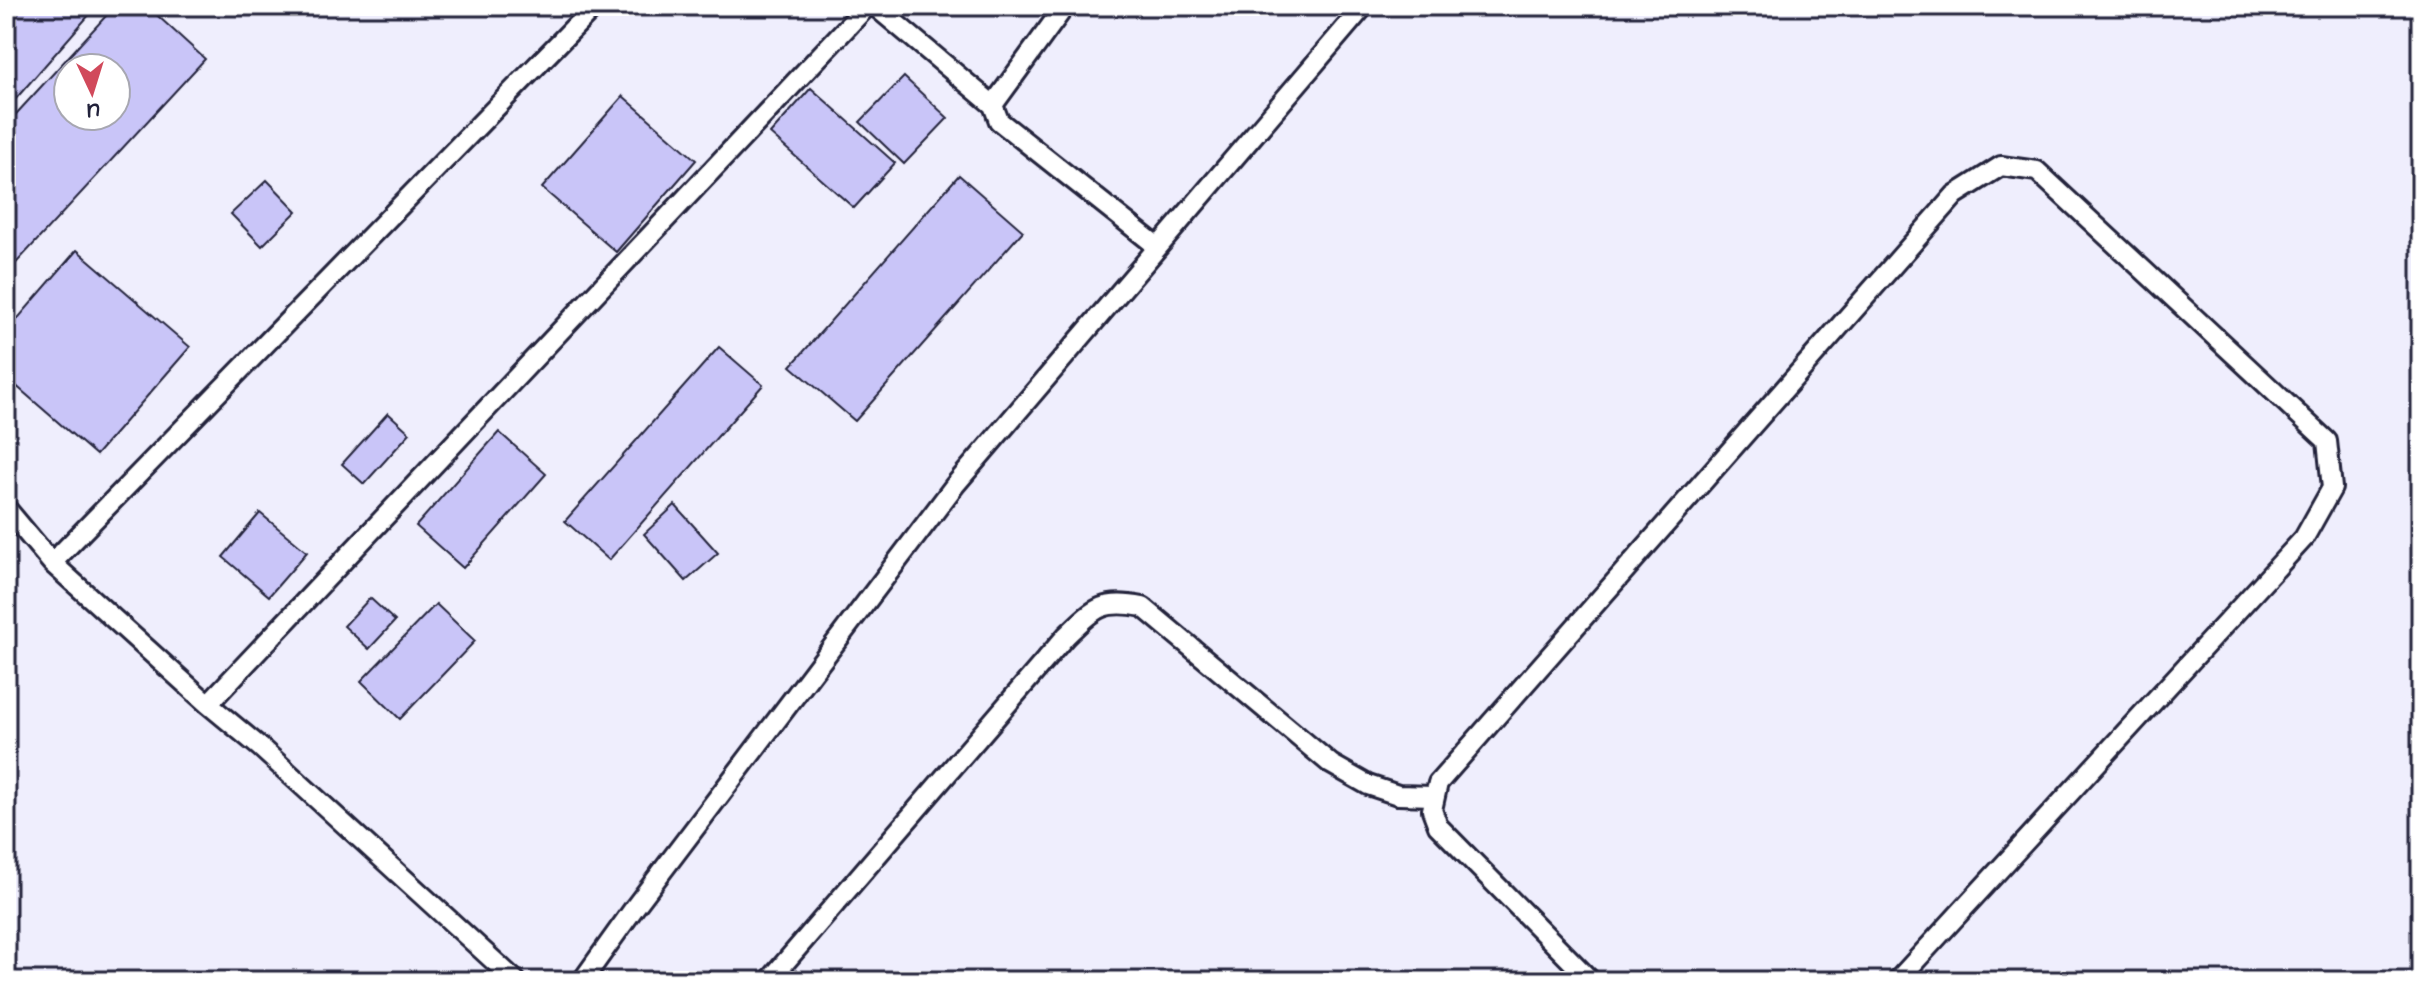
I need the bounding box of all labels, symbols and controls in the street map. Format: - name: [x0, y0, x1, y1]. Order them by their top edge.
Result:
- north arrow: [52, 52, 132, 132]
- text: U: [86, 95, 101, 126]

